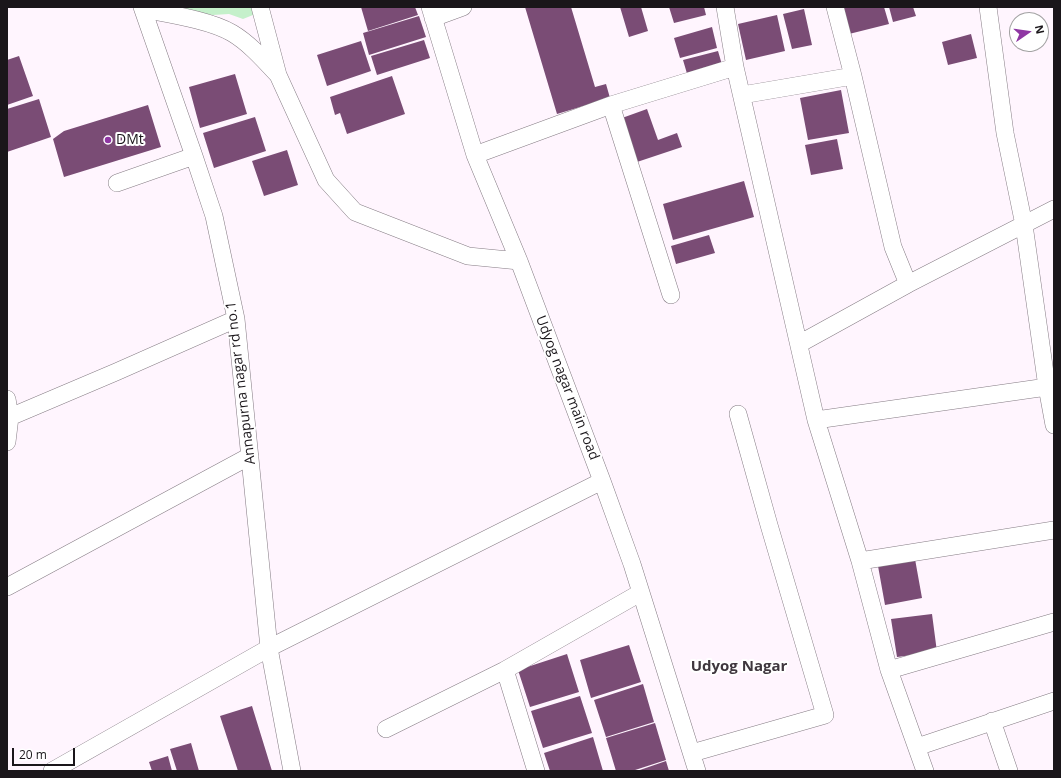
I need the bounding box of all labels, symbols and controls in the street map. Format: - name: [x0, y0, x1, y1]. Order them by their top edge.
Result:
- north arrow: [1009, 12, 1049, 52]
- text: N: [1032, 23, 1049, 35]
- place label: DMt: [116, 132, 144, 148]
- marker: DMt: [103, 135, 113, 145]
- street label: Annapurna nagar rd no.1: [223, 300, 259, 466]
- street label: Udyog nagar main road: [532, 313, 602, 463]
- district label: Udyog Nagar: [691, 658, 787, 676]
- scale bar: [14, 740, 77, 766]
- text: 20 m: [19, 746, 47, 763]

